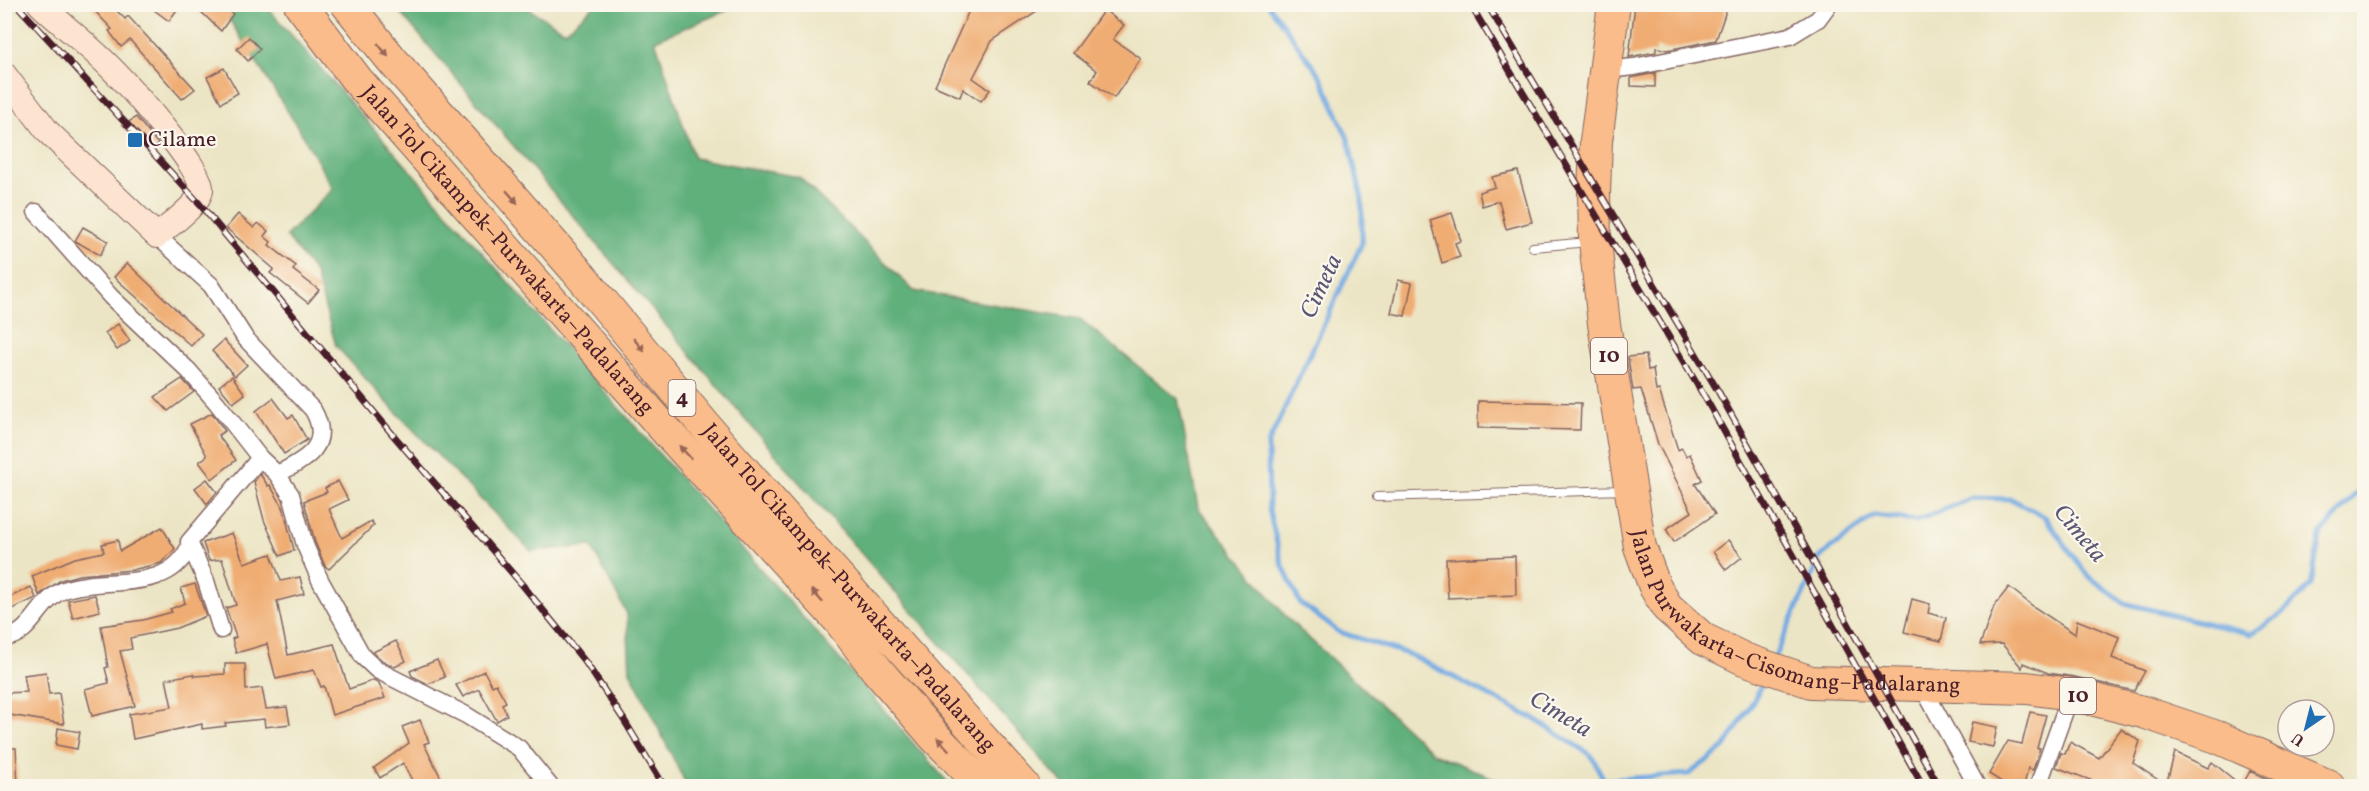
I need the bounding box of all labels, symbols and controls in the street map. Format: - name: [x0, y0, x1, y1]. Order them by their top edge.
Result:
- one-way arrow: [377, 42, 390, 58]
- street label: Jalan Tol Cikampek–Purwakarta–Padalarang: [353, 79, 661, 422]
- place label: Cilame: [148, 125, 216, 156]
- marker: Cilame: [126, 131, 144, 149]
- one-way arrow: [505, 189, 518, 204]
- water label: Cimeta: [1292, 249, 1352, 325]
- one-way arrow: [632, 337, 645, 353]
- road number: 10: [1591, 338, 1627, 374]
- road number: 4: [668, 380, 696, 416]
- street label: Jalan Tol Cikampek–Purwakarta–Padalarang: [694, 417, 1003, 759]
- one-way arrow: [678, 444, 692, 459]
- water label: Cimeta: [2044, 497, 2114, 571]
- street label: Jalan Purwakarta–Cisomang–Padalarang: [1622, 527, 1961, 702]
- one-way arrow: [810, 588, 824, 603]
- road number: 10: [2060, 678, 2096, 714]
- water label: Cimeta: [1522, 683, 1598, 747]
- north arrow: [2276, 698, 2336, 758]
- text: U: [2288, 726, 2309, 751]
- one-way arrow: [936, 738, 950, 752]

